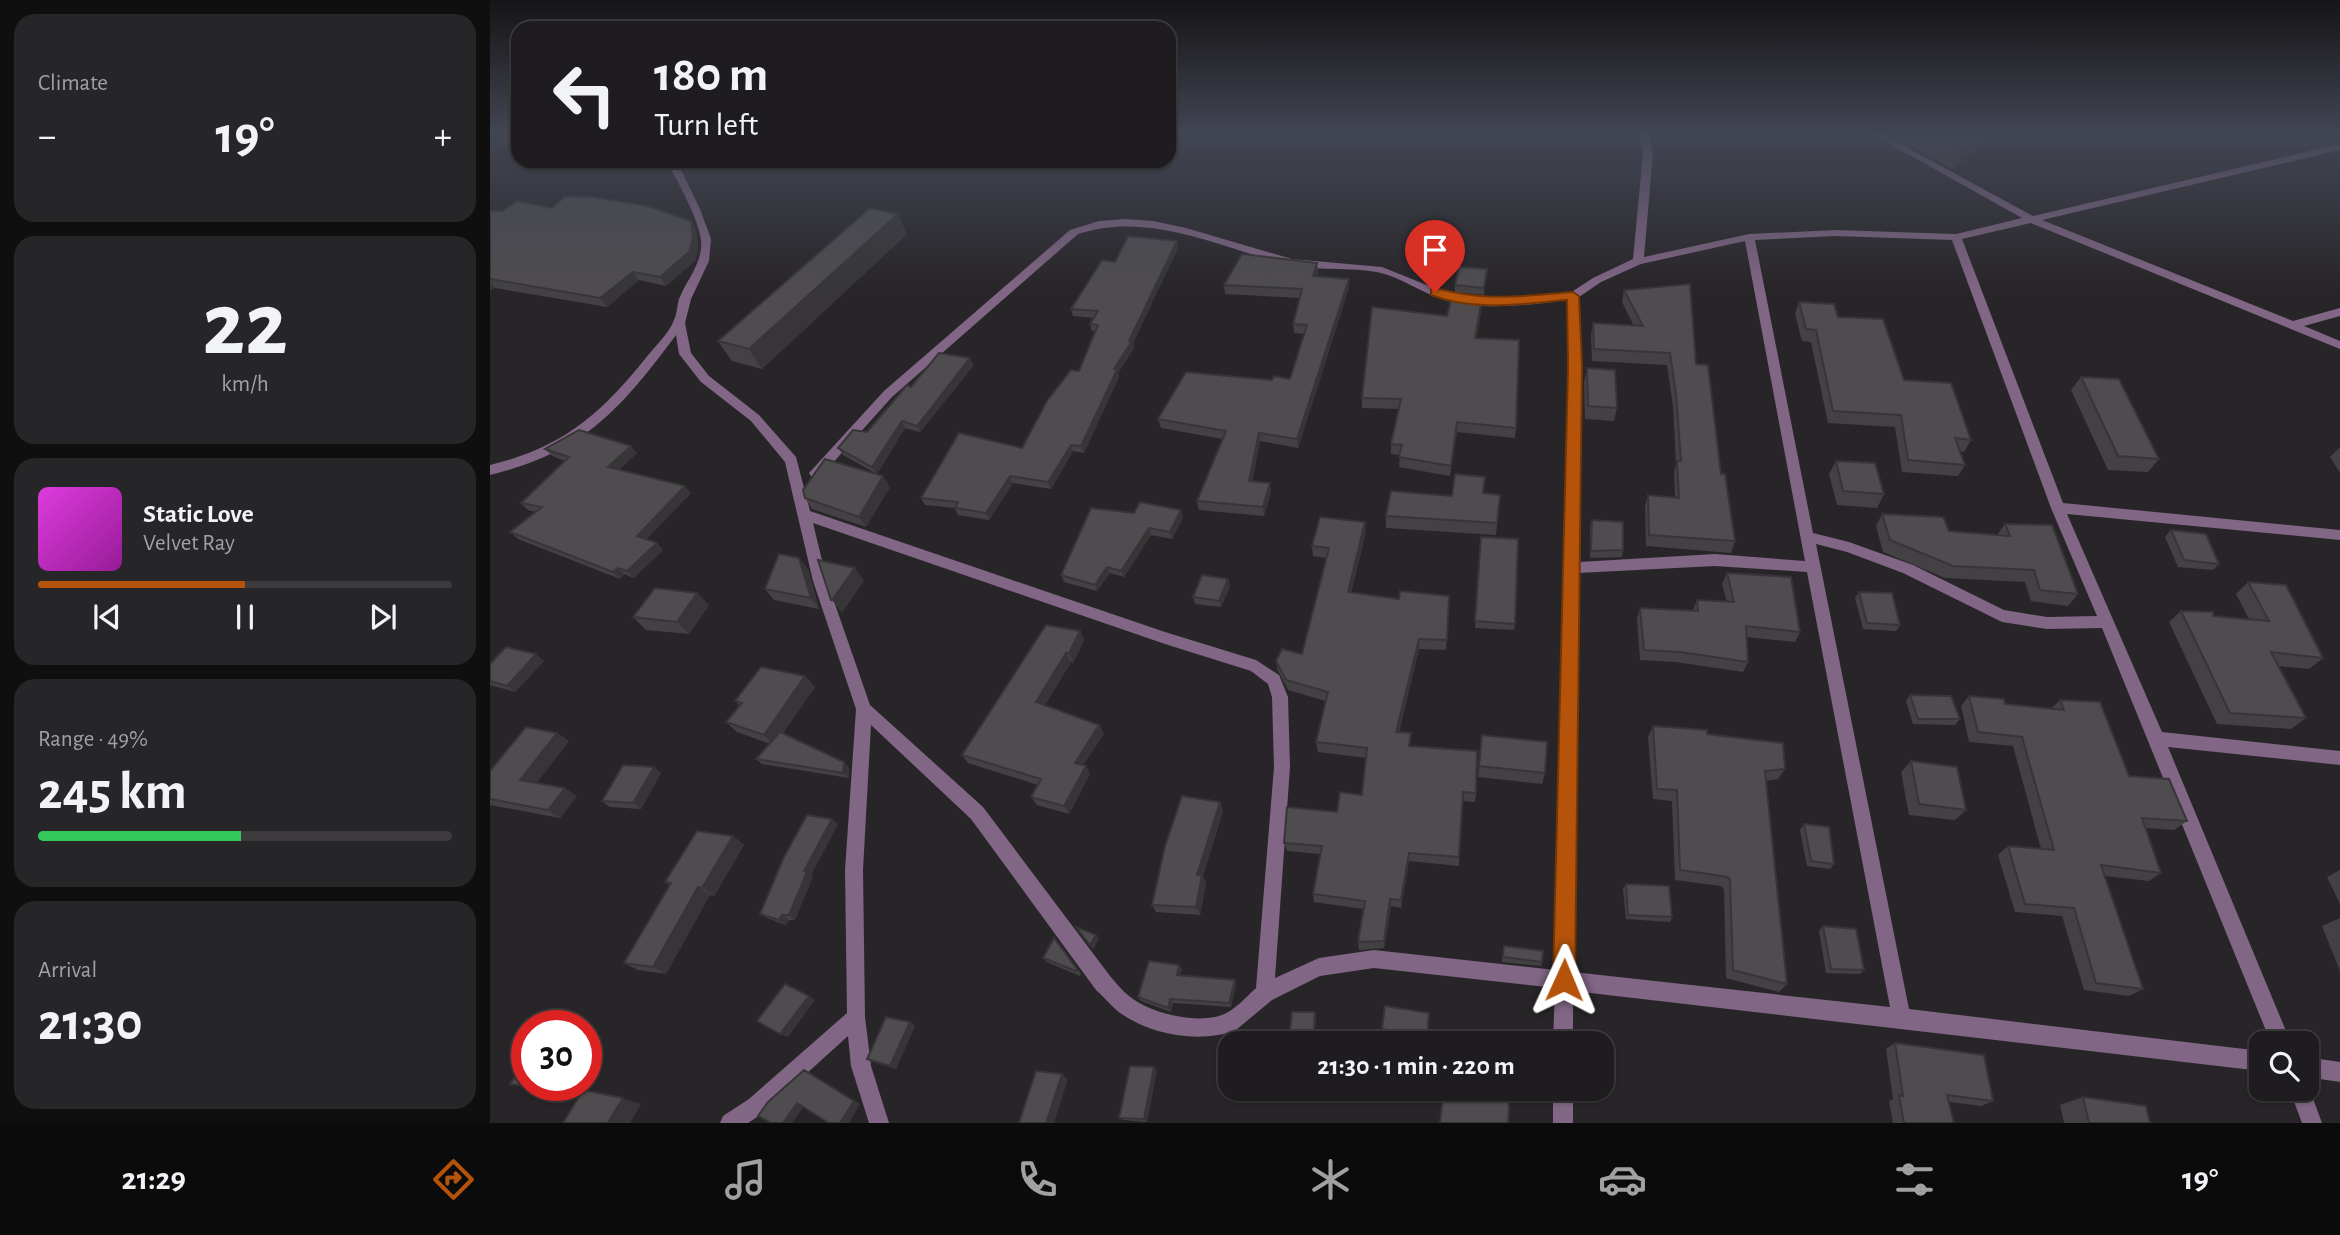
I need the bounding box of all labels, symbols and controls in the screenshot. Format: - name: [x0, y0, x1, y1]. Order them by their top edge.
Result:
- icon: left: [539, 49, 630, 140]
- text: 180 m: [654, 51, 768, 100]
- text: Climate: [38, 72, 108, 95]
- text: Turn left: [654, 109, 758, 141]
- text: 19°: [215, 110, 275, 162]
- text: −: [38, 118, 56, 156]
- text: +: [434, 118, 452, 156]
- pin: [1405, 220, 1465, 292]
- icon: arrive: [1416, 231, 1454, 269]
- text: 22: [202, 280, 288, 371]
- text: km/h: [221, 373, 269, 396]
- text: Static Love: [143, 501, 254, 527]
- text: Velvet Ray: [143, 532, 235, 555]
- icon: previous: [88, 598, 126, 636]
- icon: pause: [226, 598, 264, 636]
- icon: next: [364, 598, 402, 636]
- text: Range · 49%: [38, 728, 148, 751]
- text: 245 km: [38, 766, 187, 818]
- position arrow: [1527, 943, 1601, 1017]
- text: Arrival: [38, 959, 97, 982]
- text: 21:30: [38, 997, 143, 1049]
- speed limit sign: 30: [511, 1010, 602, 1101]
- map controls: [2249, 1031, 2319, 1101]
- button: search: [2249, 1031, 2319, 1101]
- text: 21:30 · 1 min · 220 m: [1317, 1053, 1515, 1079]
- icon: directions: [429, 1155, 478, 1204]
- icon: music: [721, 1155, 770, 1204]
- icon: phone: [1013, 1155, 1062, 1204]
- icon: climate: [1306, 1155, 1355, 1204]
- icon: car: [1598, 1155, 1647, 1204]
- icon: filters: [1890, 1155, 1939, 1204]
- text: 21:29: [122, 1163, 186, 1195]
- text: 19°: [2182, 1163, 2218, 1195]

